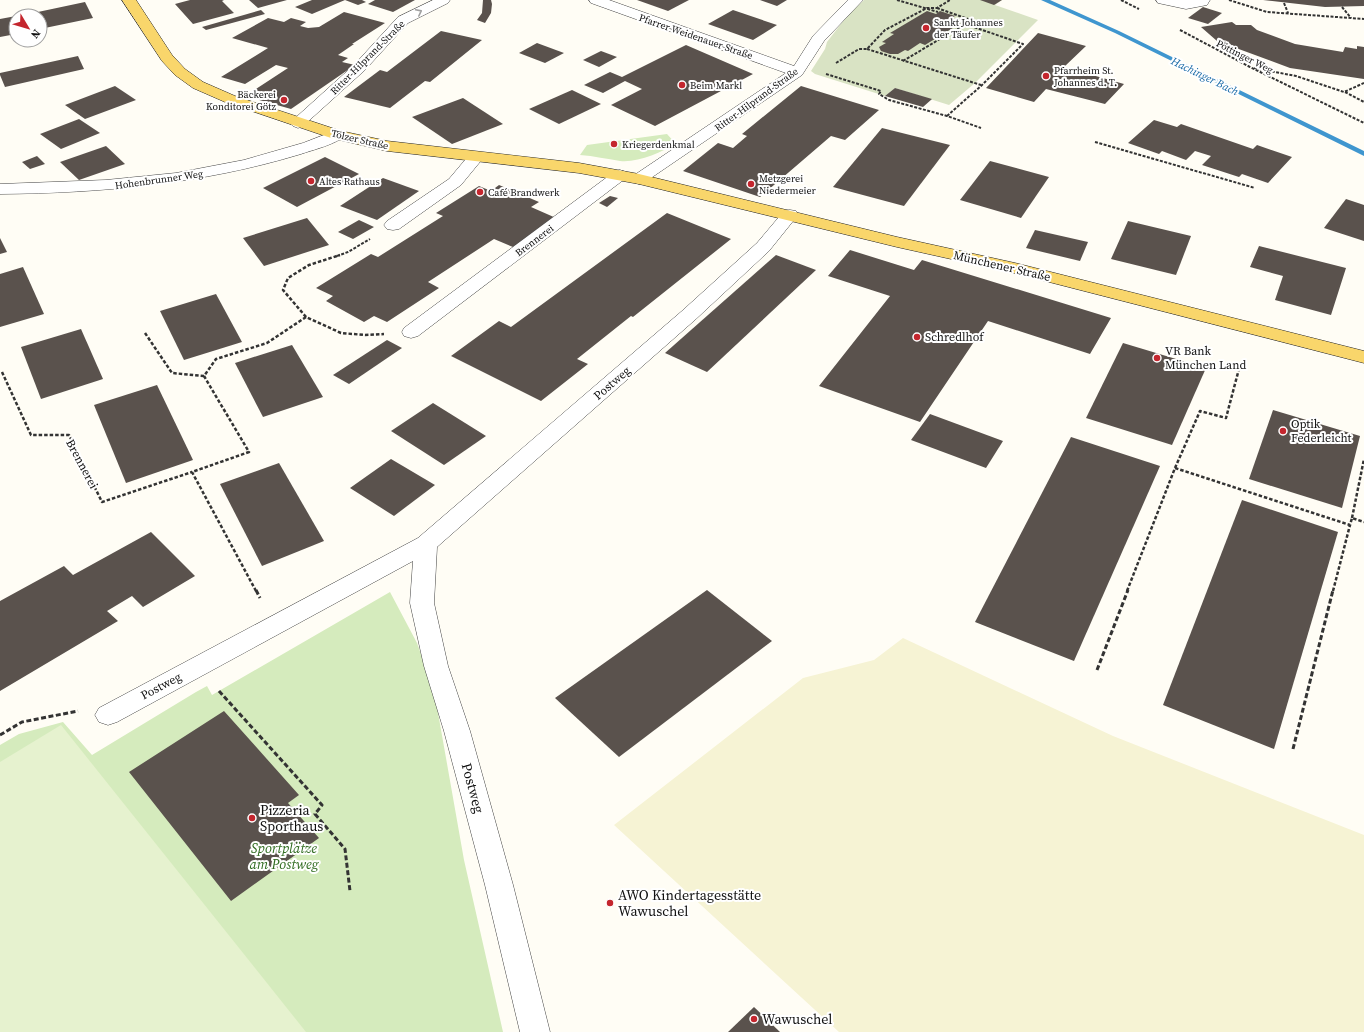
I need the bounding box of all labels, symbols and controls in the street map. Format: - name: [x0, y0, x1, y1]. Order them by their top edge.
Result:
- north arrow: [8, 8, 48, 48]
- one-way arrow: [414, 10, 422, 17]
- street label: Pfarrer-Weidenauer-Straße: [637, 11, 754, 62]
- place label: Sankt Johannes der Täufer: [934, 16, 1003, 41]
- street label: Ritter-Hilprand-Straße: [327, 17, 407, 97]
- marker: Sankt Johannes der Täufer: [921, 23, 931, 33]
- text: N: [27, 26, 44, 42]
- street label: Pöttinger Weg: [1214, 37, 1275, 76]
- water label: Hachinger Bach: [1168, 53, 1241, 99]
- place label: Pfarrheim St. Johannes d. T.: [1053, 64, 1117, 89]
- street label: Ritter-Hilprand-Straße: [712, 65, 801, 134]
- marker: Pfarrheim St. Johannes d. T.: [1041, 71, 1051, 81]
- place label: Beim Markl: [690, 79, 742, 92]
- marker: Beim Markl: [677, 80, 687, 90]
- place label: Bäckerei Konditorei Götz: [206, 88, 276, 113]
- marker: Bäckerei Konditorei Götz: [279, 95, 289, 105]
- street label: Tölzer Straße: [330, 127, 390, 152]
- place label: Kriegerdenkmal: [622, 138, 695, 151]
- marker: Kriegerdenkmal: [609, 139, 619, 149]
- street label: Hohenbrunner Weg: [114, 167, 204, 192]
- place label: Metzgerei Niedermeier: [759, 172, 817, 197]
- place label: Altes Rathaus: [319, 175, 380, 188]
- marker: Altes Rathaus: [306, 176, 316, 186]
- marker: Metzgerei Niedermeier: [746, 179, 756, 189]
- place label: Café Brandwerk: [488, 186, 560, 199]
- marker: Café Brandwerk: [475, 187, 485, 197]
- street label: Brennerei: [512, 222, 556, 259]
- street label: Münchener Straße: [952, 247, 1052, 285]
- place label: Schredlhof: [925, 329, 985, 345]
- marker: Schredlhof: [912, 332, 922, 342]
- place label: VR Bank München Land: [1165, 343, 1246, 373]
- marker: VR Bank München Land: [1152, 353, 1162, 363]
- street label: Postweg: [590, 363, 634, 403]
- place label: Optik Federleicht: [1291, 416, 1352, 446]
- marker: Optik Federleicht: [1278, 426, 1288, 436]
- street label: Brennerei: [62, 436, 102, 492]
- street label: Postweg: [138, 669, 184, 703]
- street label: Postweg: [457, 761, 489, 815]
- place label: Pizzeria Sporthaus: [260, 800, 323, 836]
- marker: Pizzeria Sporthaus: [247, 813, 257, 823]
- park label: Sportplätze am Postweg: [249, 838, 320, 874]
- place label: AWO Kindertagesstätte Wawuschel: [618, 885, 761, 921]
- marker: AWO Kindertagesstätte Wawuschel: [605, 898, 615, 908]
- place label: Wawuschel: [762, 1009, 833, 1029]
- marker: Wawuschel: [749, 1014, 759, 1024]

